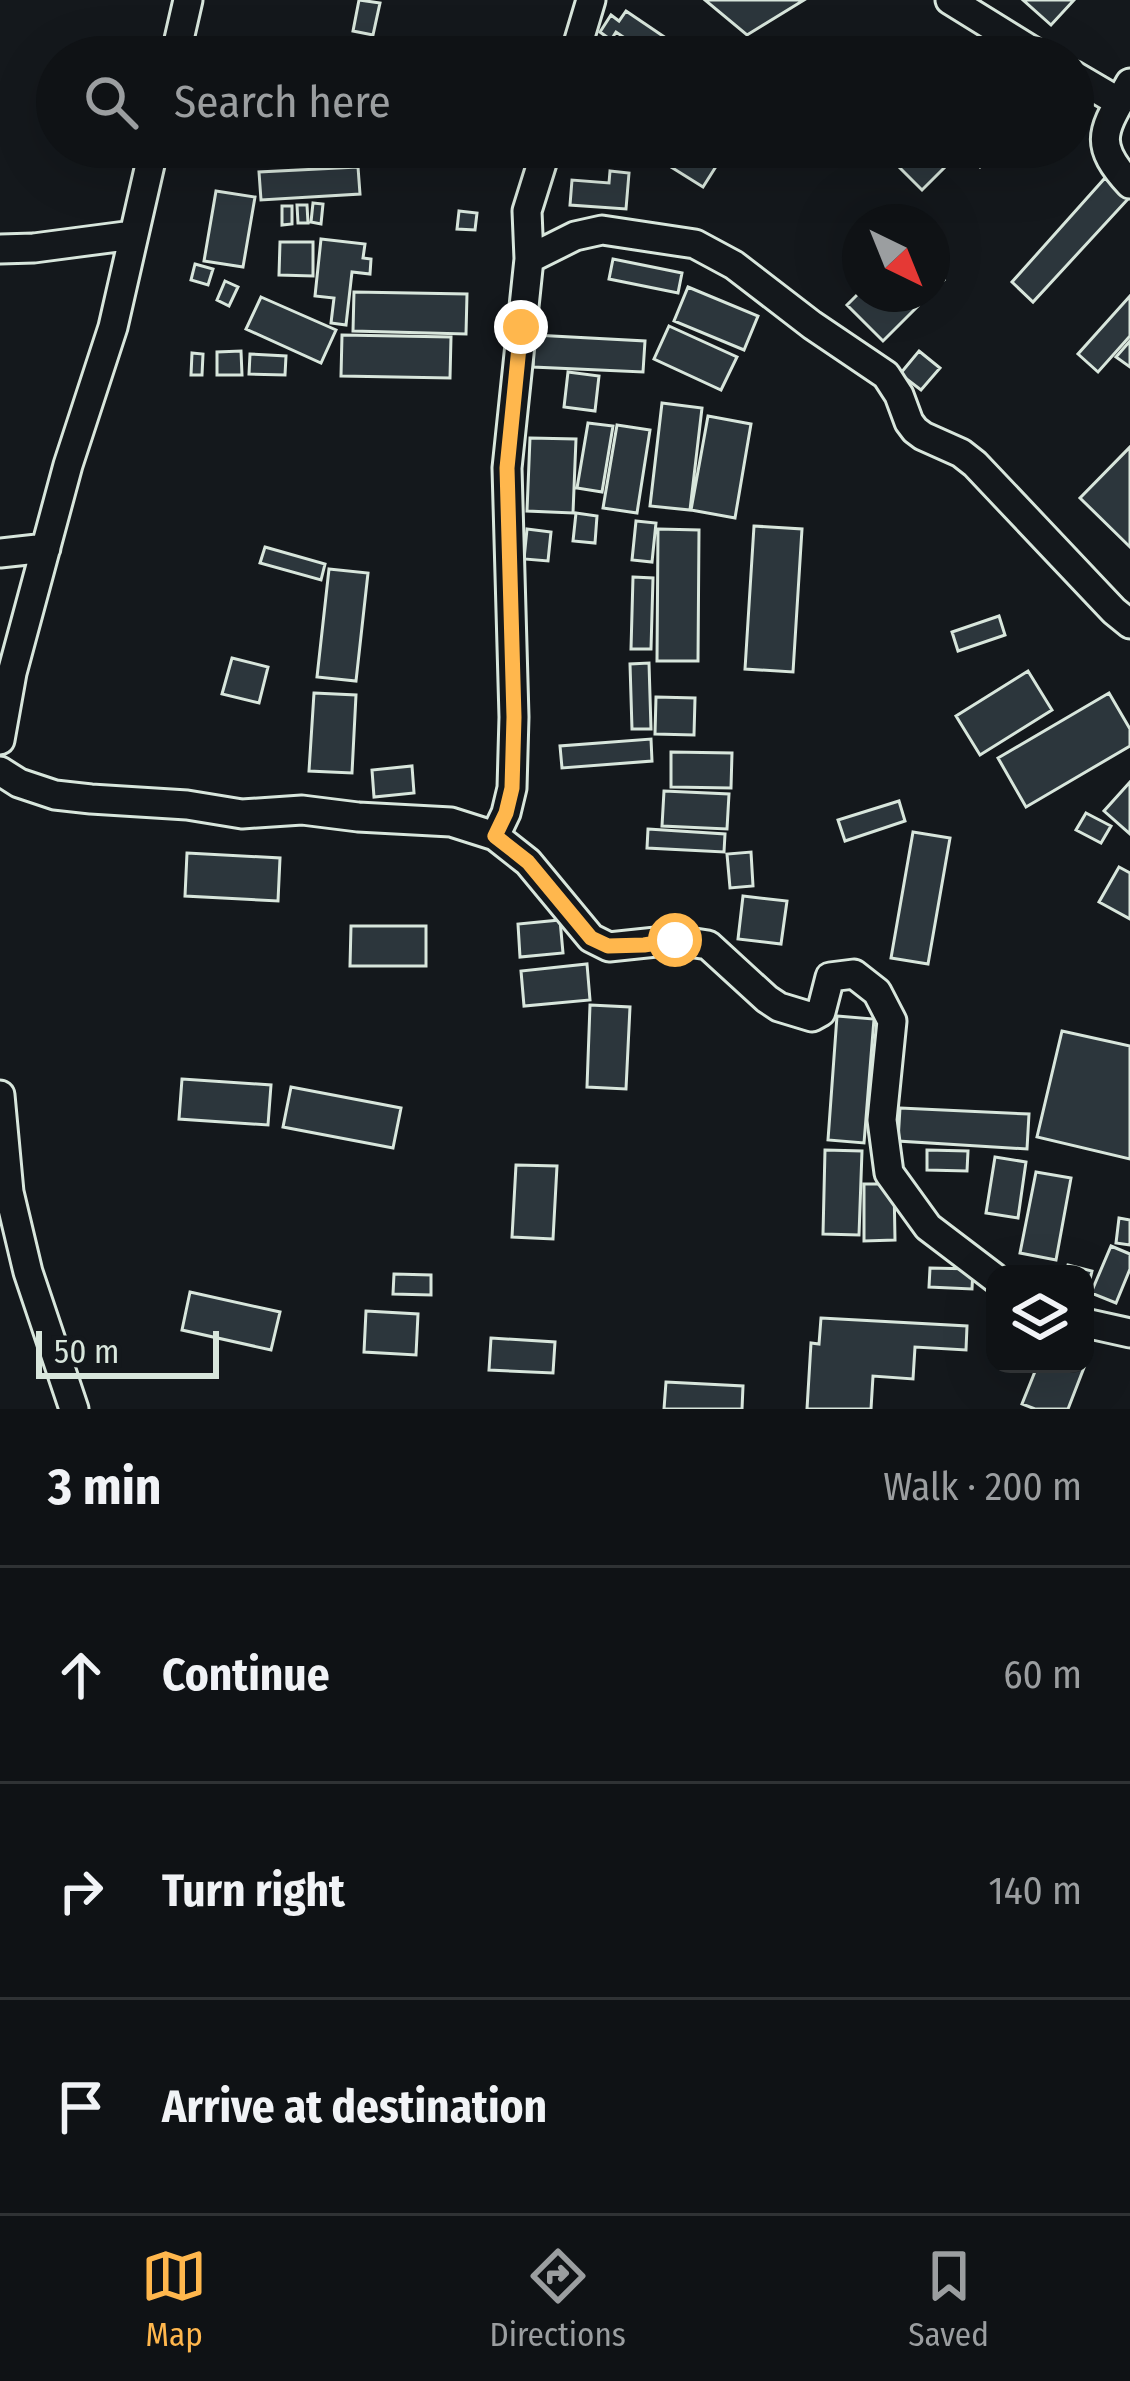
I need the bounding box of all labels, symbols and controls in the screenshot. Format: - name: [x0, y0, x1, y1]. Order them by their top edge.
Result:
- search box: [36, 36, 1094, 168]
- icon: search: [78, 69, 144, 135]
- text: Search here: [174, 75, 391, 129]
- north arrow: [842, 204, 950, 312]
- route end: [494, 300, 548, 354]
- route start: [648, 913, 702, 967]
- map controls: [986, 1265, 1094, 1373]
- button: layers: [986, 1265, 1094, 1373]
- scale bar: [36, 1325, 219, 1378]
- text: 50 m: [54, 1332, 119, 1372]
- text: 3 min: [48, 1456, 162, 1518]
- text: Walk · 200 m: [883, 1464, 1082, 1510]
- icon: ahead: [48, 1642, 114, 1708]
- text: Continue: [162, 1648, 330, 1702]
- text: 60 m: [1003, 1652, 1082, 1698]
- icon: right: [48, 1858, 114, 1924]
- text: Turn right: [162, 1864, 345, 1918]
- text: 140 m: [988, 1868, 1082, 1914]
- icon: arrive: [48, 2074, 114, 2140]
- text: Arrive at destination: [162, 2080, 547, 2134]
- tab: Map: [141, 2243, 207, 2355]
- tab: Directions: [489, 2243, 626, 2355]
- tab: Saved: [908, 2243, 989, 2355]

